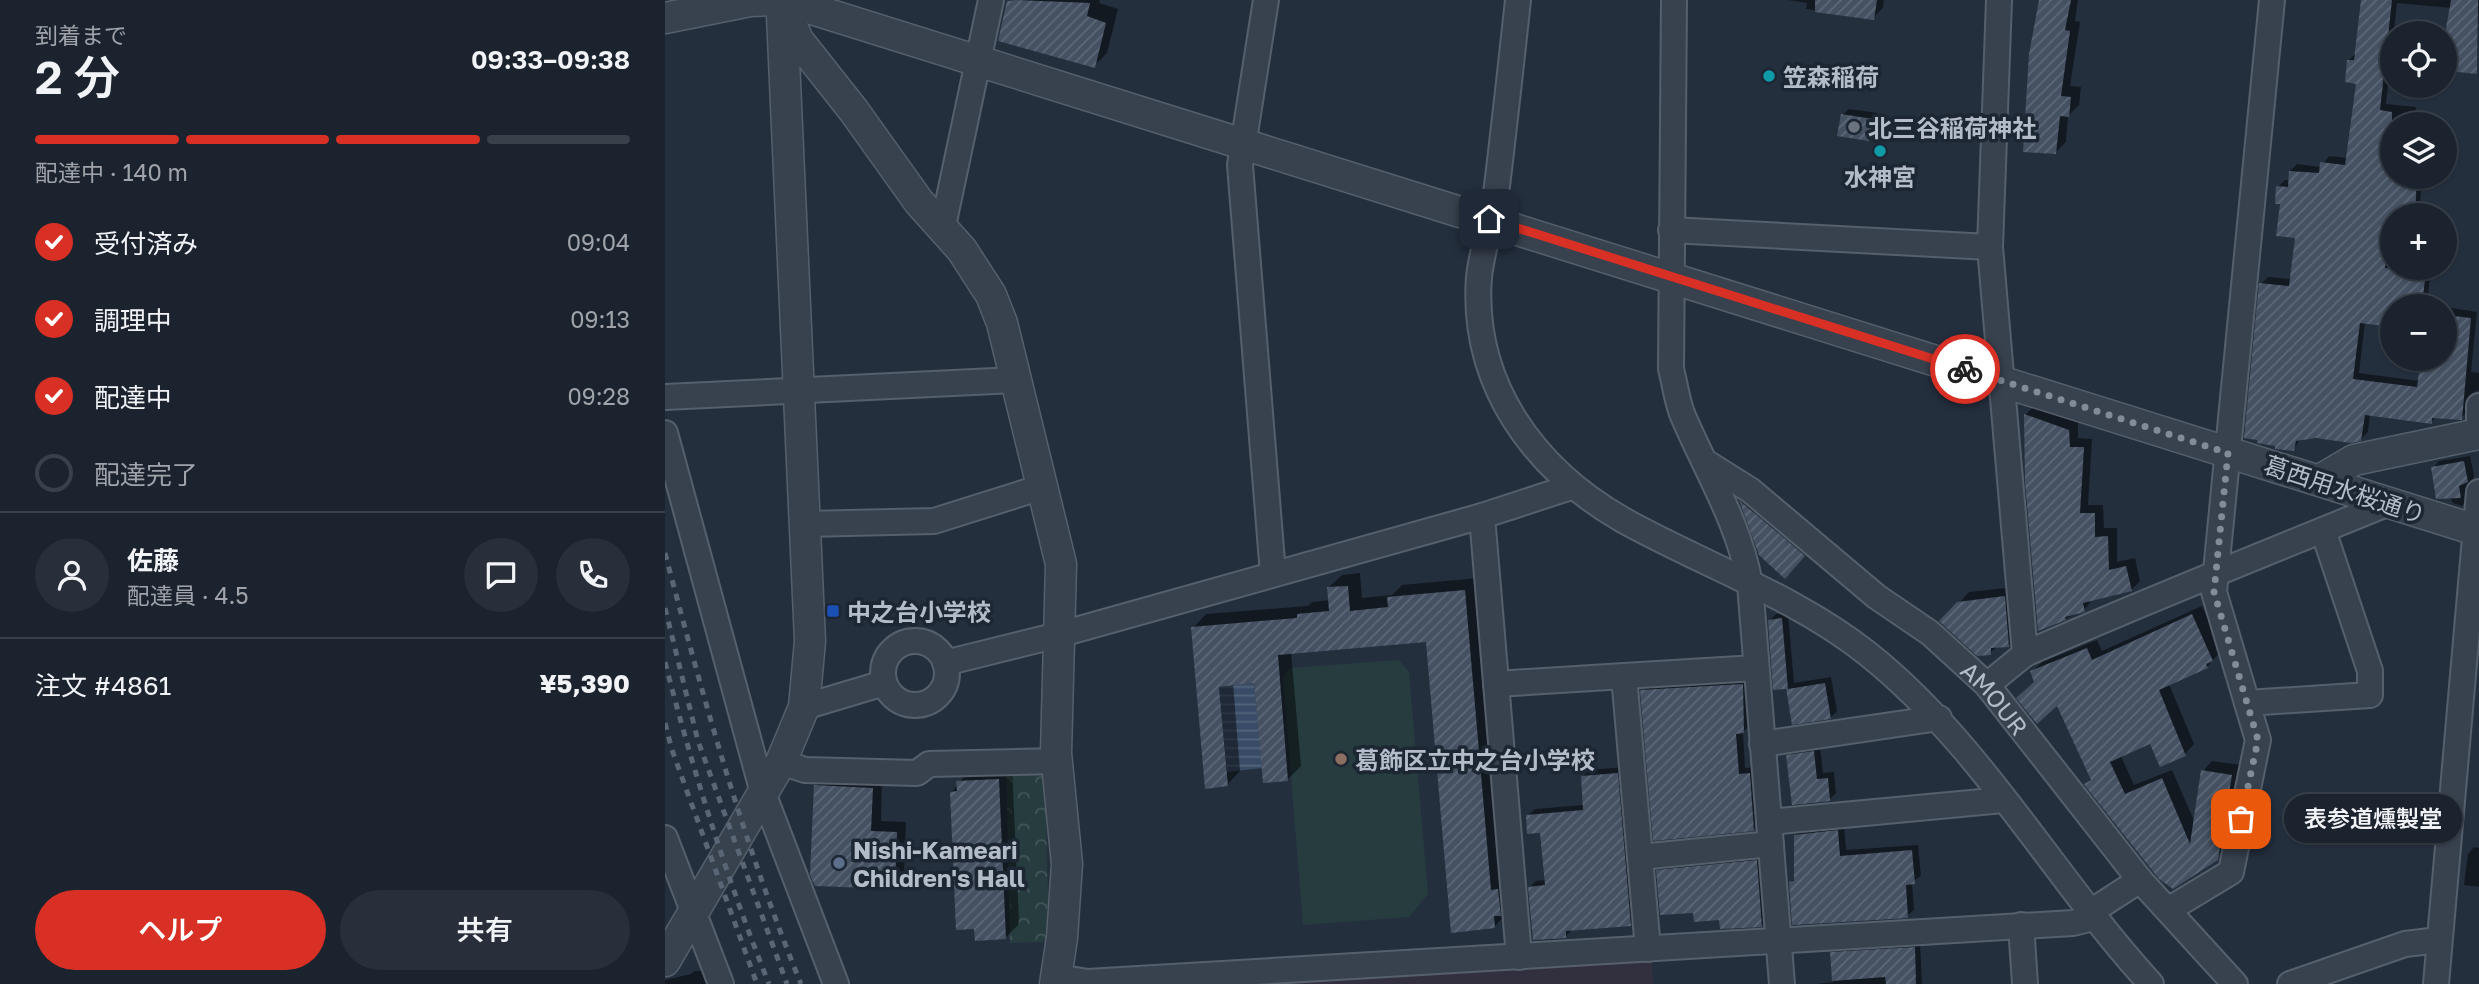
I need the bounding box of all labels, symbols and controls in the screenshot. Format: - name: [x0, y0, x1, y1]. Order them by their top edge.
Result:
- text: 到着まで: [35, 21, 127, 49]
- map controls: [2380, 21, 2457, 371]
- button: locate: [2380, 21, 2457, 98]
- text: 09:33–09:38: [471, 44, 630, 75]
- text: 2 分: [35, 49, 120, 104]
- place label: 笠森稲荷: [1783, 62, 1879, 91]
- marker: 笠森稲荷: [1761, 68, 1777, 84]
- button: layers: [2380, 112, 2457, 189]
- place label: 北三谷稲荷神社: [1868, 113, 2036, 142]
- marker: 北三谷稲荷神社: [1846, 119, 1862, 135]
- marker: 水神宮: [1872, 143, 1888, 159]
- text: 配達中 · 140 m: [35, 158, 188, 186]
- place label: 水神宮: [1844, 162, 1916, 191]
- pin: [1459, 189, 1519, 249]
- icon: home: [1470, 200, 1508, 238]
- button: +: [2380, 203, 2457, 280]
- icon: check: [35, 223, 73, 261]
- text: 受付済み: [94, 228, 198, 259]
- text: 09:04: [567, 228, 630, 256]
- button: −: [2380, 294, 2457, 371]
- icon: check: [35, 300, 73, 338]
- text: 調理中: [94, 305, 172, 336]
- text: 09:13: [570, 305, 630, 333]
- courier: [1930, 334, 2000, 404]
- icon: bike: [1946, 350, 1984, 388]
- icon: check: [35, 377, 73, 415]
- text: 配達中: [94, 382, 172, 413]
- text: 09:28: [568, 382, 630, 410]
- street label: 葛西用水桜通り: [2261, 449, 2429, 529]
- text: 配達完了: [94, 459, 198, 490]
- button: person: [35, 538, 109, 612]
- button: chat: [464, 538, 538, 612]
- button: phone: [556, 538, 630, 612]
- text: 佐藤: [127, 545, 179, 576]
- text: 配達員 · 4.5: [127, 581, 249, 609]
- place label: 中之台小学校: [847, 597, 991, 626]
- marker: 中之台小学校: [825, 603, 841, 619]
- street label: AMOUR: [1956, 655, 2035, 740]
- text: ¥5,390: [539, 668, 630, 699]
- text: 注文 #4861: [35, 670, 171, 701]
- place label: 葛飾区立中之台小学校: [1355, 745, 1595, 774]
- marker: 葛飾区立中之台小学校: [1333, 751, 1349, 767]
- pin: [2211, 789, 2271, 849]
- callout: 表参道燻製堂: [2283, 794, 2461, 844]
- icon: bag: [2222, 800, 2260, 838]
- text: 表参道燻製堂: [2304, 804, 2442, 832]
- place label: Nishi-Kameari Children's Hall: [853, 835, 1025, 892]
- marker: Nishi-Kameari Children's Hall: [831, 855, 847, 871]
- button: ヘルプ: [35, 890, 326, 970]
- button: 共有: [340, 890, 630, 970]

